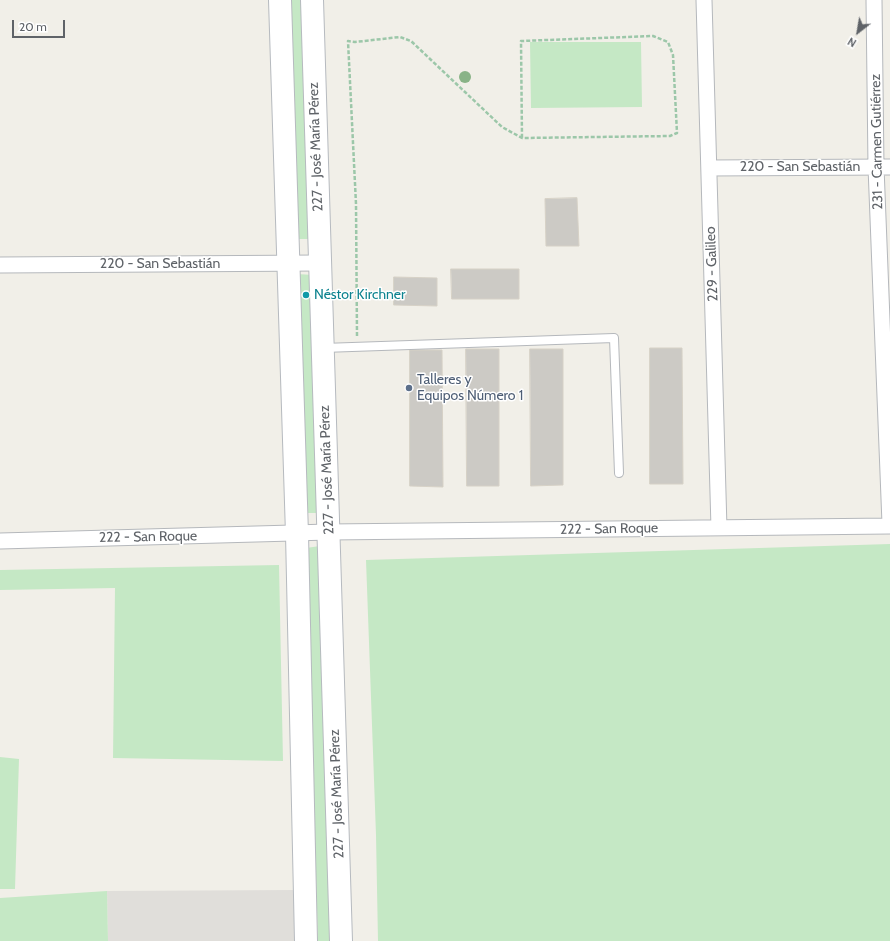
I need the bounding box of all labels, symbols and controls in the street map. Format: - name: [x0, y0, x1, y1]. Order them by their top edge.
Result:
- scale bar: [14, 12, 67, 38]
- north arrow: [838, 12, 878, 52]
- text: 20 m: [19, 19, 47, 34]
- text: N: [845, 34, 859, 50]
- street label: 231 - Carmen Gutiérrez: [867, 74, 887, 210]
- street label: 227 - José María Pérez: [305, 82, 327, 212]
- street label: 220 - San Sebastián: [740, 159, 860, 175]
- street label: 229 - Galileo: [702, 226, 722, 302]
- street label: 220 - San Sebastián: [100, 256, 220, 272]
- place label: Néstor Kirchner: [314, 287, 405, 303]
- marker: Néstor Kirchner: [301, 290, 311, 300]
- place label: Talleres y Equipos Número 1: [417, 372, 523, 404]
- marker: Talleres y Equipos Número 1: [404, 383, 414, 393]
- street label: 227 - José María Pérez: [316, 405, 338, 535]
- street label: 222 - San Roque: [560, 520, 658, 538]
- street label: 222 - San Roque: [99, 528, 197, 546]
- street label: 227 - José María Pérez: [326, 729, 348, 859]

